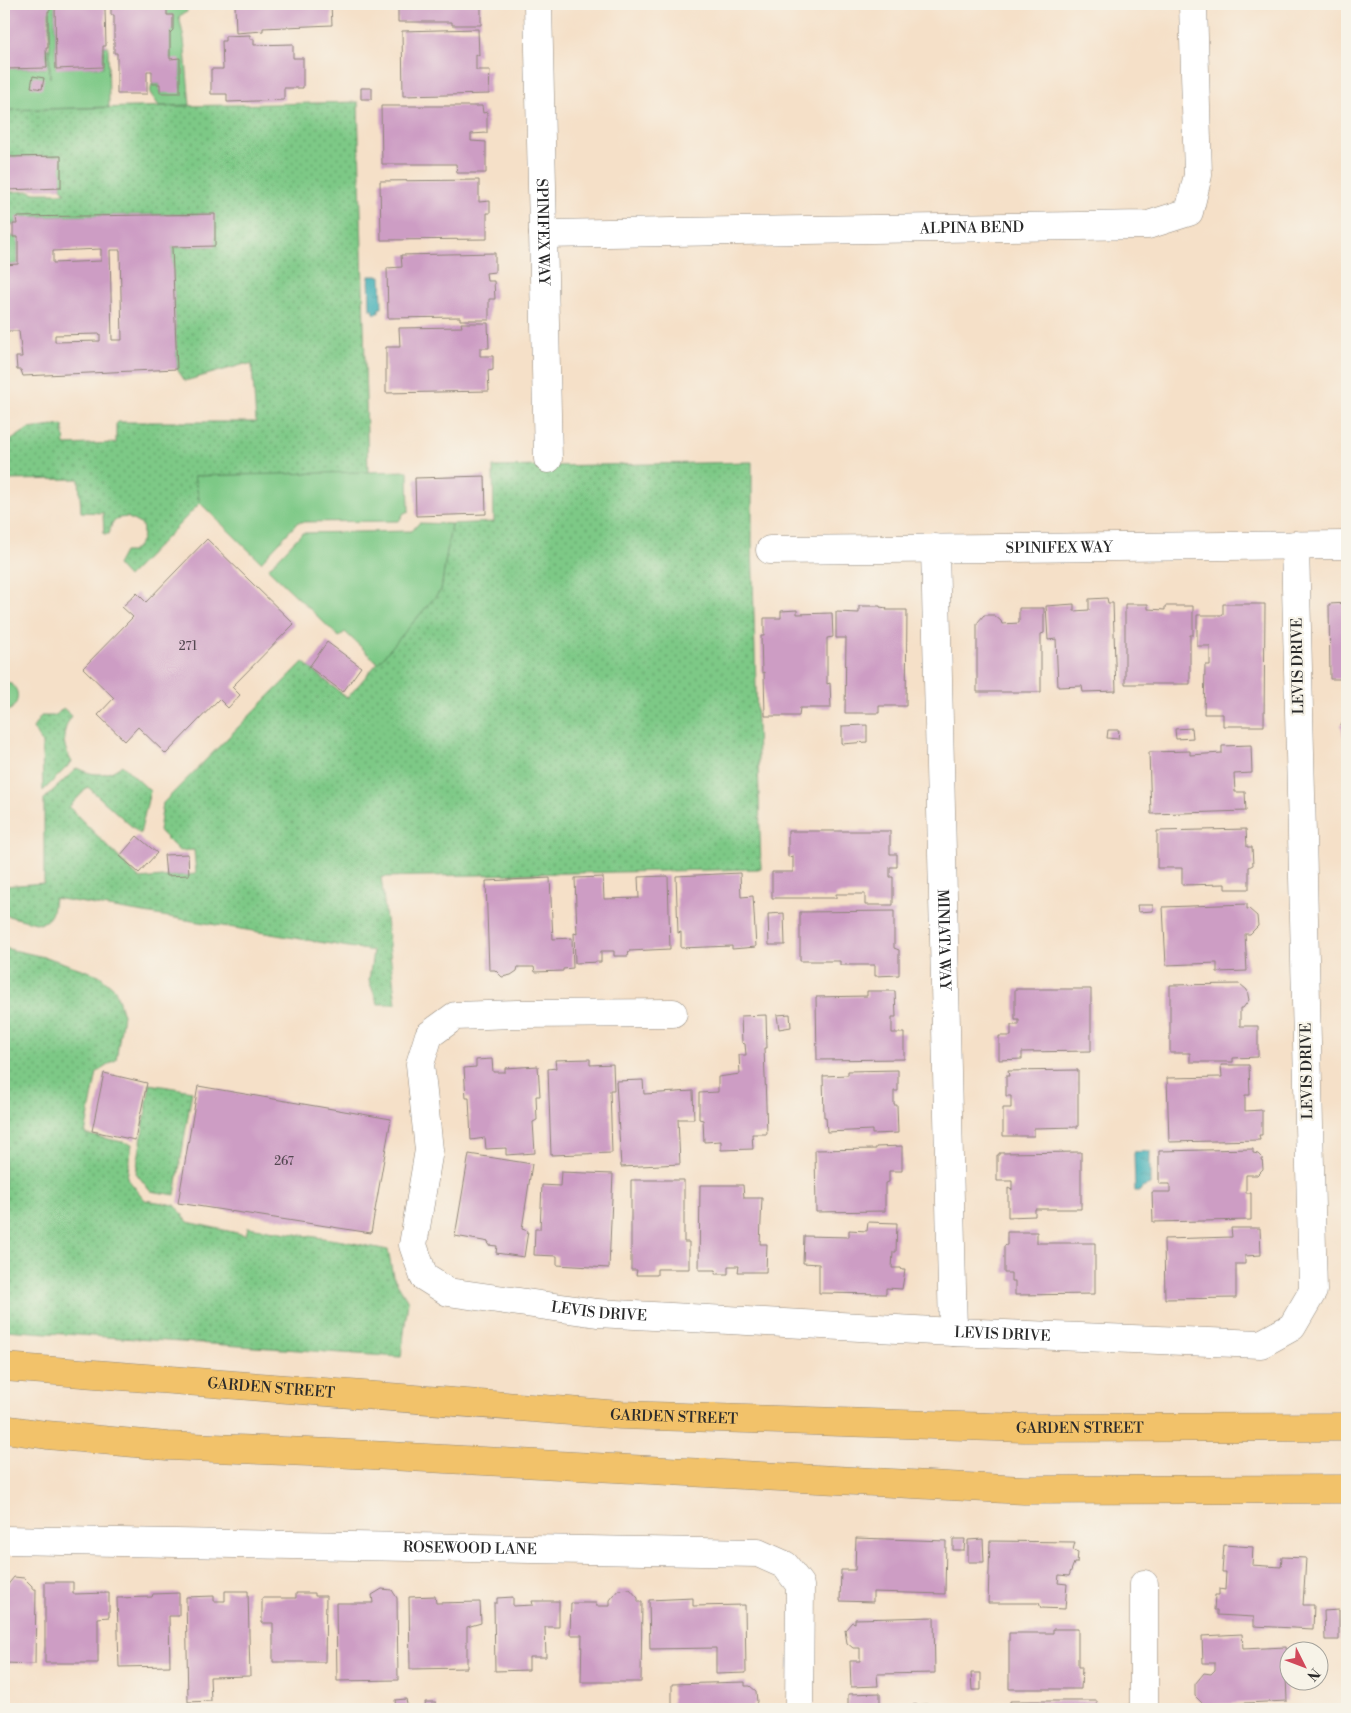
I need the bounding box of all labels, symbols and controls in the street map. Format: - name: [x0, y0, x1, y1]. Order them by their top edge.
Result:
- street label: SPINIFEX WAY: [532, 178, 554, 287]
- street label: ALPINA BEND: [919, 217, 1024, 238]
- street label: SPINIFEX WAY: [1005, 538, 1114, 557]
- street label: LEVIS DRIVE: [1288, 618, 1308, 714]
- house number: 271: [179, 639, 198, 654]
- street label: MINIATA WAY: [933, 889, 955, 992]
- street label: LEVIS DRIVE: [1297, 1023, 1317, 1119]
- house number: 267: [274, 1154, 294, 1169]
- street label: LEVIS DRIVE: [550, 1297, 648, 1325]
- street label: LEVIS DRIVE: [954, 1323, 1051, 1345]
- street label: GARDEN STREET: [207, 1373, 336, 1402]
- street label: GARDEN STREET: [609, 1405, 739, 1428]
- street label: GARDEN STREET: [1016, 1418, 1144, 1438]
- street label: ROSEWOOD LANE: [403, 1537, 537, 1559]
- north arrow: [1278, 1640, 1328, 1690]
- text: N: [1303, 1664, 1323, 1684]

